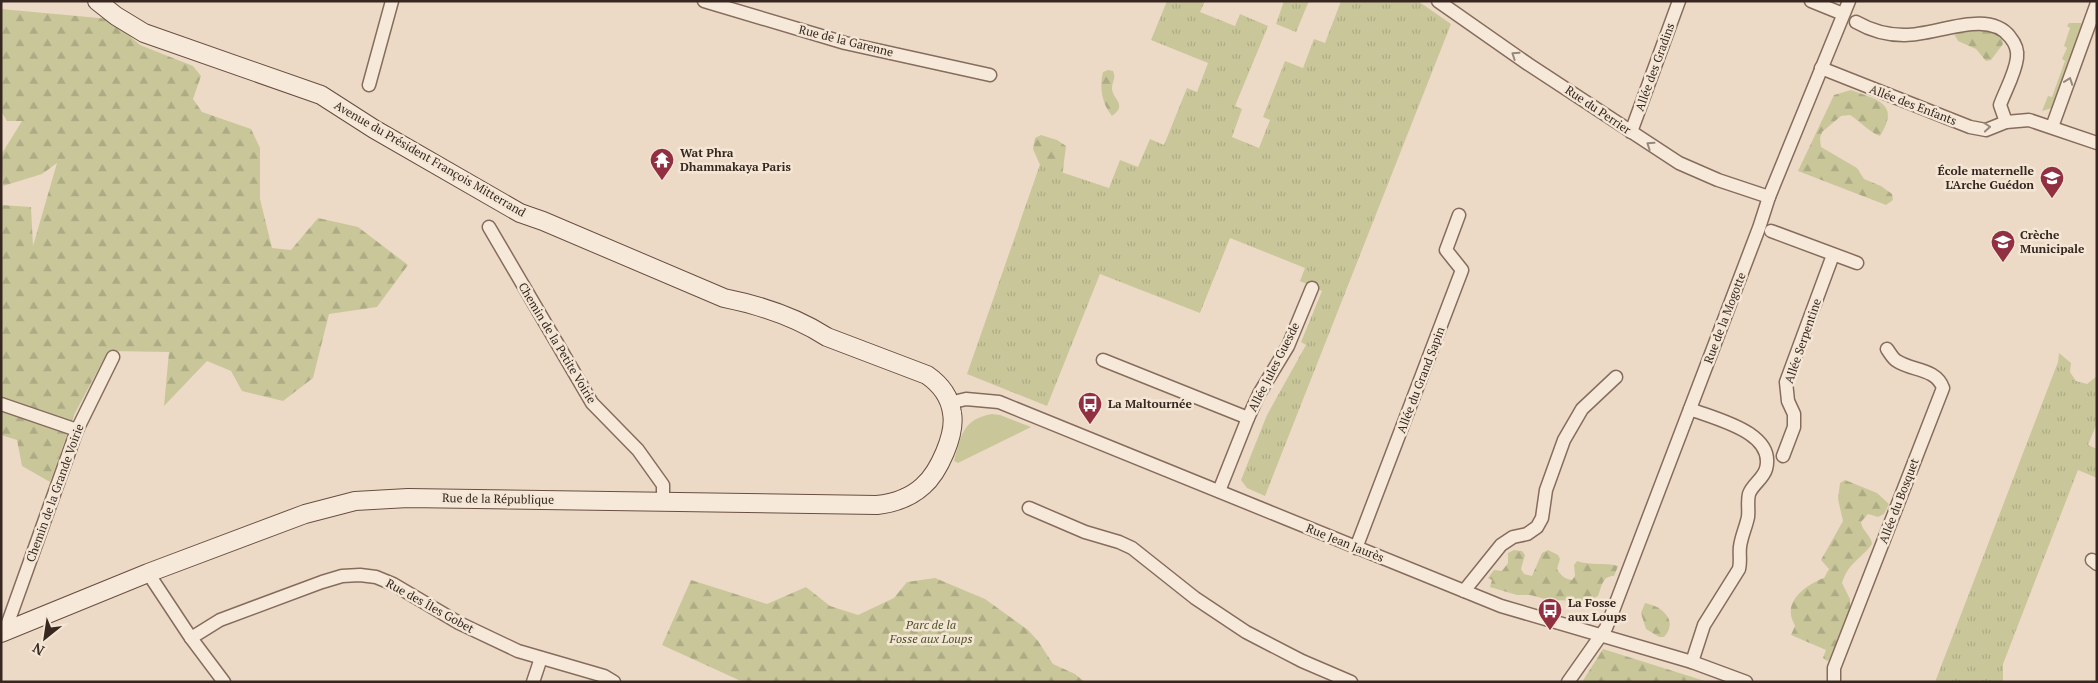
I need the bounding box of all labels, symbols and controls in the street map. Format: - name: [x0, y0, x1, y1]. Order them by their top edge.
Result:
- street label: Allée des Gradins: [1632, 21, 1677, 113]
- street label: Rue de la Garenne: [797, 22, 895, 60]
- one-way arrow: [1511, 52, 1520, 61]
- one-way arrow: [2063, 77, 2073, 86]
- street label: Allée des Enfants: [1867, 81, 1959, 128]
- street label: Rue du Perrier: [1562, 82, 1634, 137]
- street label: Avenue du Président François Mitterrand: [332, 97, 529, 220]
- one-way arrow: [1983, 122, 1991, 133]
- one-way arrow: [1646, 142, 1656, 151]
- place label: Wat Phra Dhammakaya Paris: [680, 145, 791, 174]
- temple icon: Wat Phra Dhammakaya Paris: [649, 147, 675, 181]
- place label: École maternelle L'Arche Guédon: [1938, 163, 2035, 192]
- school or university icon: École maternelle L'Arche Guédon: [2039, 165, 2065, 199]
- place label: Crèche Municipale: [2020, 227, 2085, 256]
- school or university icon: Crèche Municipale: [1990, 229, 2016, 263]
- street label: Rue de la Mogotte: [1700, 270, 1749, 366]
- street label: Chemin de la Petite Voirie: [515, 279, 600, 406]
- street label: Allée Serpentine: [1781, 296, 1824, 385]
- street label: Allée Jules Guesde: [1245, 320, 1303, 414]
- street label: Allée du Grand Sapin: [1393, 325, 1448, 435]
- bus stop icon: La Maltournée: [1077, 391, 1103, 425]
- place label: La Maltournée: [1108, 396, 1192, 411]
- street label: Chemin de la Grande Voirie: [23, 422, 87, 564]
- street label: Allée du Bosquet: [1875, 456, 1922, 546]
- street label: Rue de la République: [442, 490, 554, 507]
- street label: Rue Jean Jaurès: [1304, 520, 1386, 565]
- street label: Rue des Îles Gobet: [384, 575, 477, 636]
- place label: La Fosse aux Loups: [1568, 595, 1627, 624]
- bus stop icon: La Fosse aux Loups: [1537, 597, 1563, 631]
- north arrow: [20, 613, 70, 663]
- park label: Parc de la Fosse aux Loups: [889, 617, 972, 646]
- text: N: [29, 639, 48, 661]

